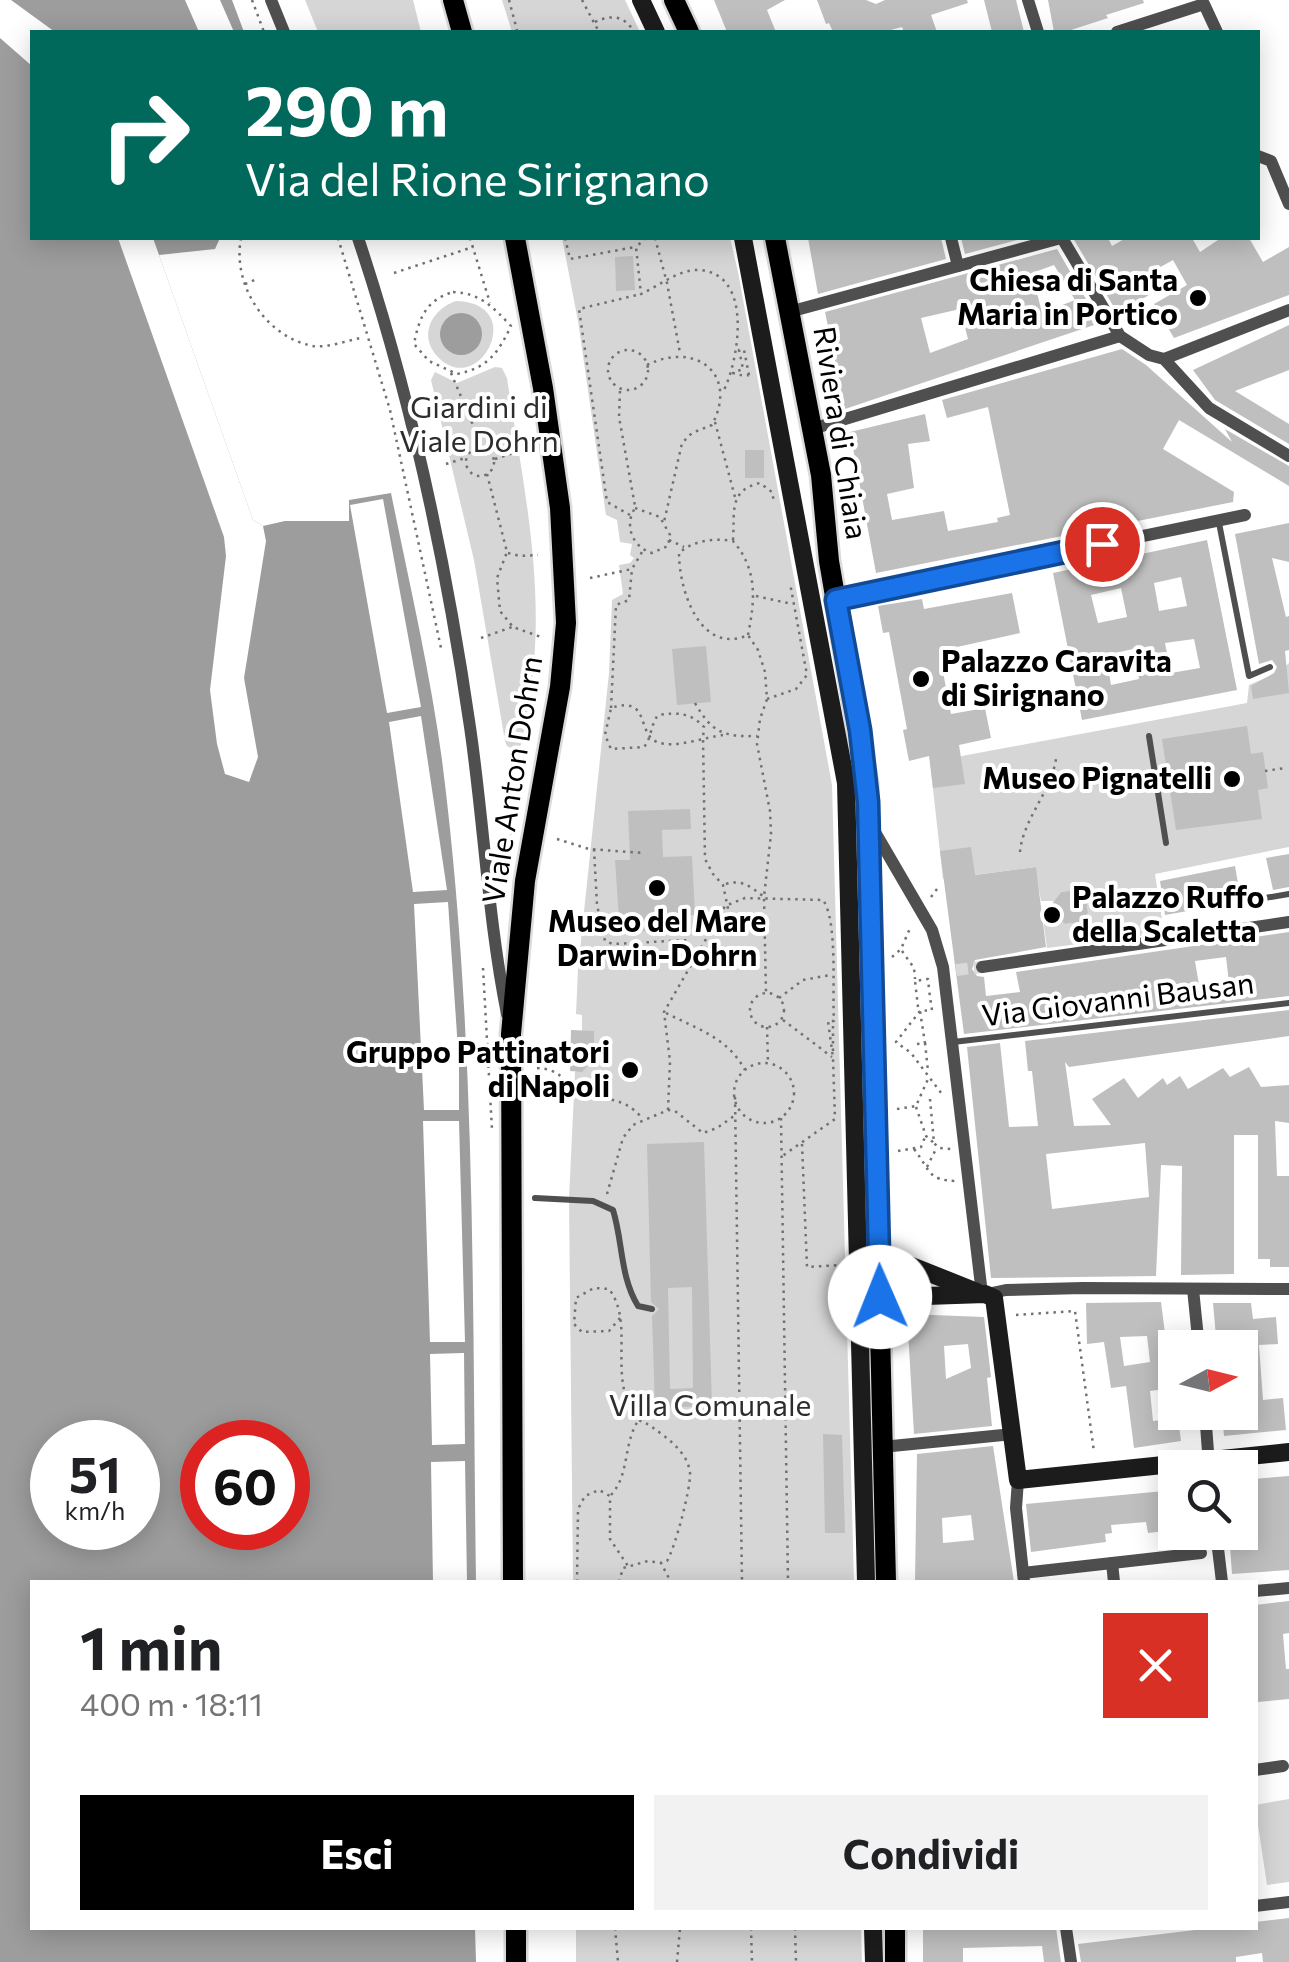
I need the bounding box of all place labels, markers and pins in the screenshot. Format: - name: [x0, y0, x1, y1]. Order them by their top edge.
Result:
- place label: Chiesa di Santa Maria in Portico: [957, 260, 1178, 331]
- marker: Chiesa di Santa Maria in Portico: [1187, 287, 1209, 309]
- pin: [1060, 502, 1145, 587]
- place label: Palazzo Caravita di Sirignano: [941, 641, 1172, 712]
- marker: Palazzo Caravita di Sirignano: [910, 668, 932, 690]
- place label: Museo Pignatelli: [982, 758, 1212, 795]
- marker: Museo Pignatelli: [1221, 768, 1243, 790]
- marker: Museo del Mare Darwin-Dohrn: [646, 877, 668, 899]
- place label: Palazzo Ruffo della Scaletta: [1072, 877, 1264, 948]
- place label: Museo del Mare Darwin-Dohrn: [548, 901, 766, 972]
- marker: Palazzo Ruffo della Scaletta: [1041, 904, 1063, 926]
- place label: Gruppo Pattinatori di Napoli: [346, 1032, 610, 1103]
- marker: Gruppo Pattinatori di Napoli: [619, 1059, 641, 1081]

